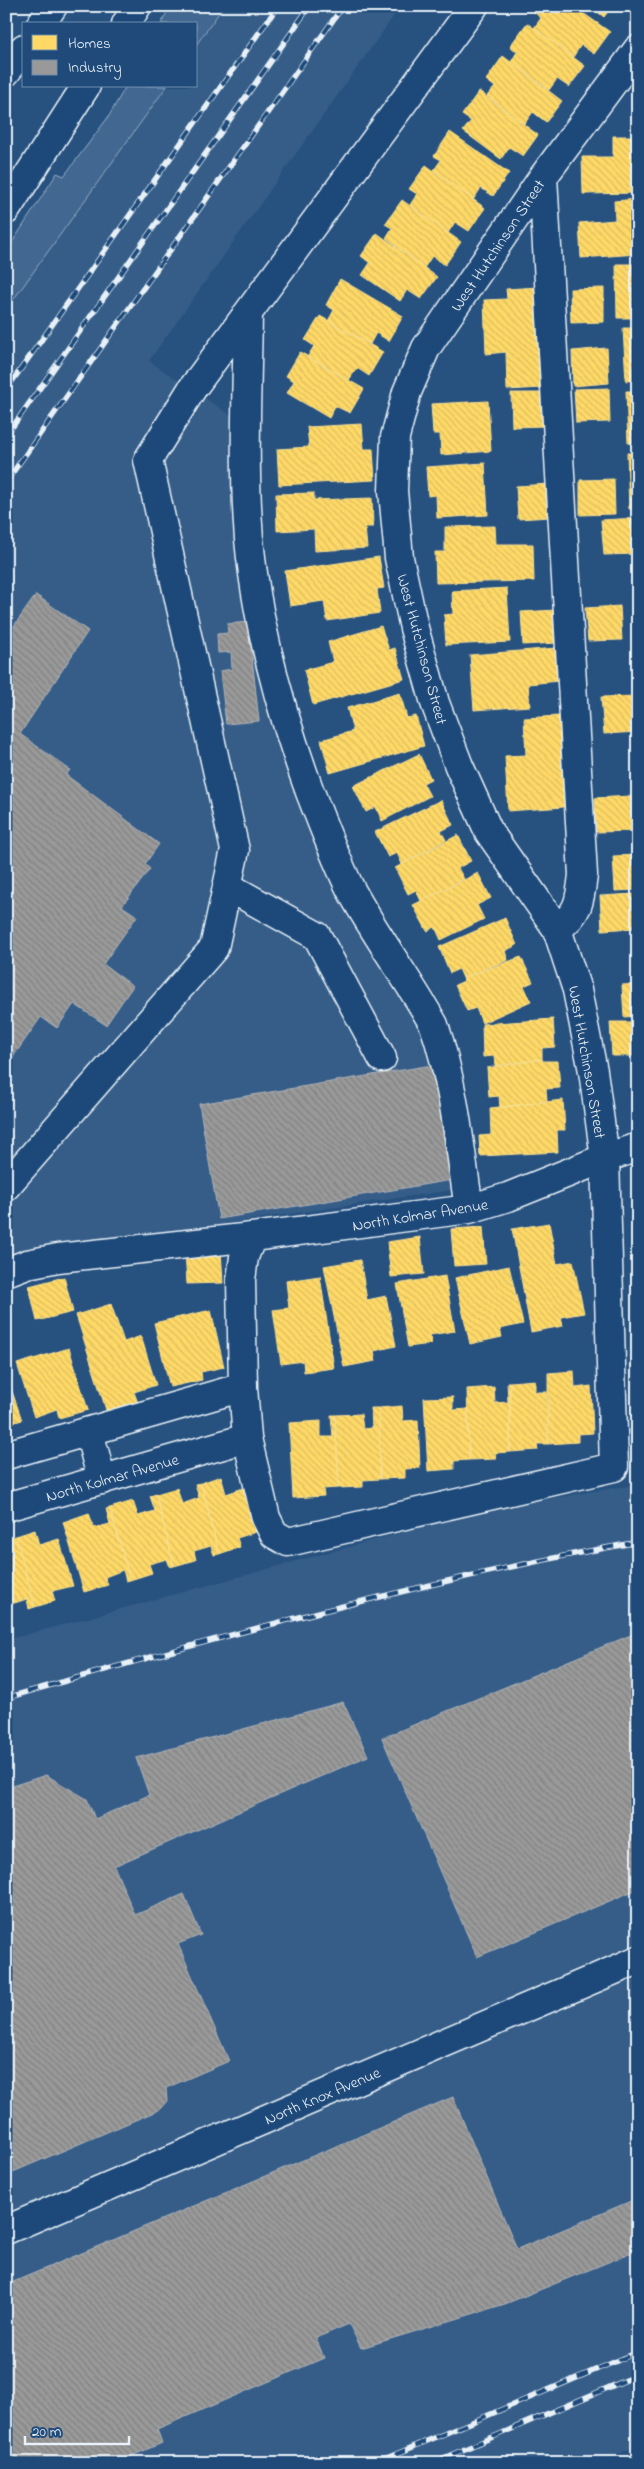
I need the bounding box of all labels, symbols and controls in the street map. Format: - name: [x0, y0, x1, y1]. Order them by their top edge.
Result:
- legend: [22, 22, 198, 88]
- text: Homes: [68, 33, 111, 55]
- text: Industry: [68, 57, 122, 80]
- street label: West Hutchinson Street: [445, 175, 552, 317]
- street label: West Hutchinson Street: [389, 572, 453, 728]
- street label: West Hutchinson Street: [561, 984, 611, 1141]
- street label: North Kolmar Avenue: [351, 1193, 491, 1239]
- street label: North Kolmar Avenue: [43, 1448, 183, 1509]
- street label: North Knox Avenue: [261, 2061, 385, 2132]
- scale bar: [25, 2414, 129, 2446]
- text: 20 m: [32, 2421, 62, 2443]

